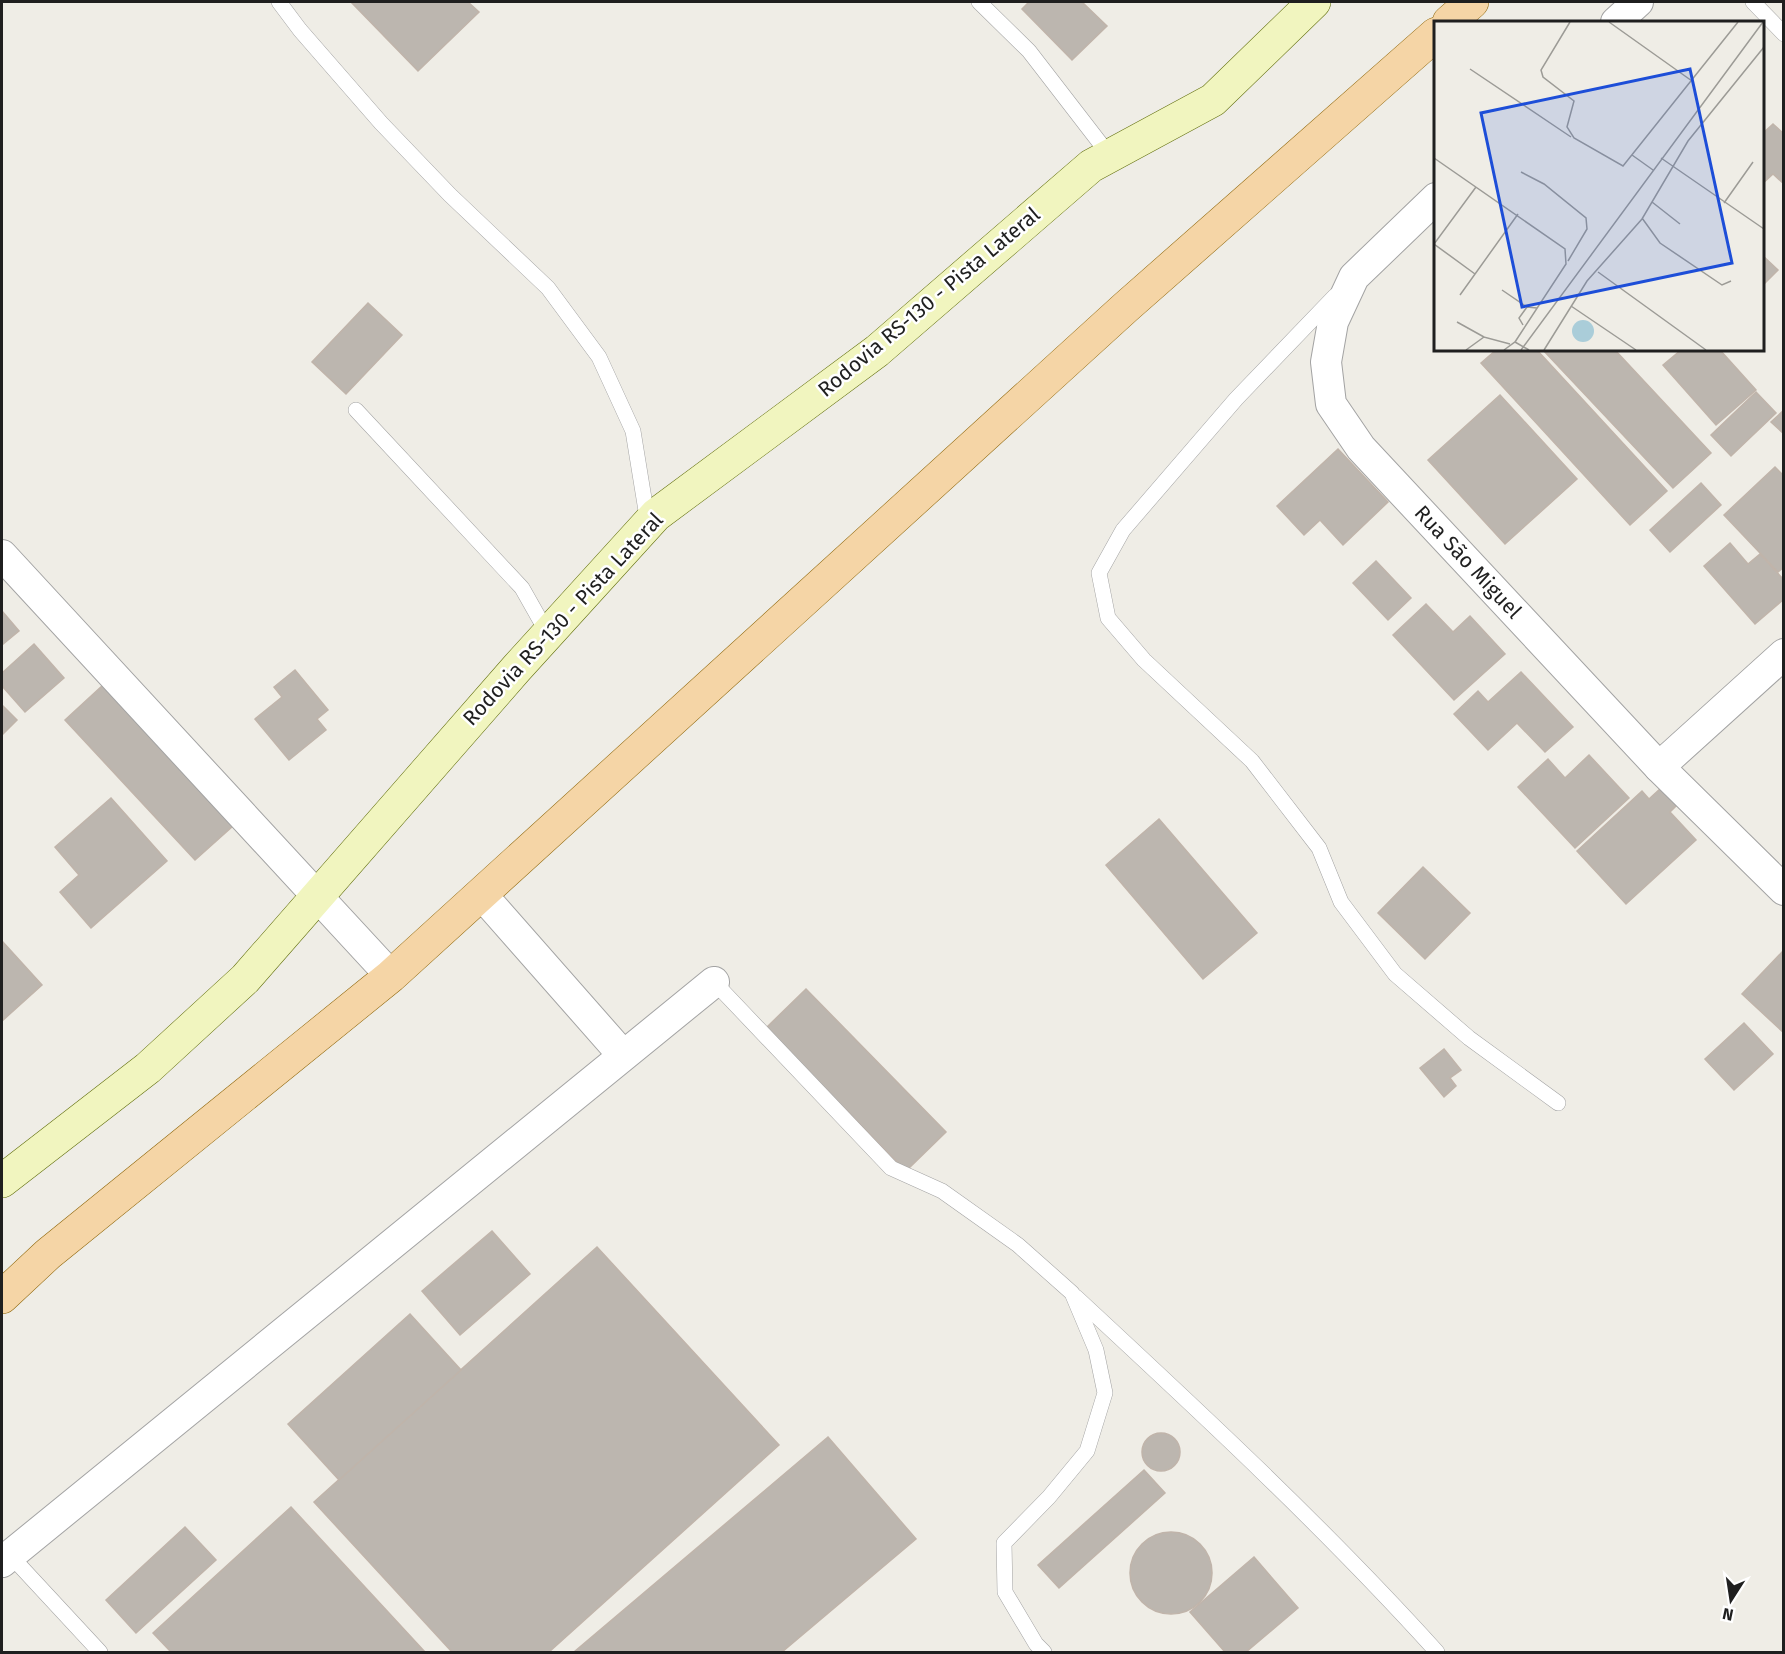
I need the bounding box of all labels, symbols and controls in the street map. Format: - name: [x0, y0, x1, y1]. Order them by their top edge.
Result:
- inset map: [1434, 21, 1764, 351]
- street label: Rodovia RS-130 - Pista Lateral: [813, 201, 1045, 403]
- street label: Rua São Miguel: [1409, 500, 1527, 624]
- street label: Rodovia RS-130 - Pista Lateral: [457, 507, 669, 731]
- north arrow: [1701, 1570, 1761, 1630]
- text: N: [1721, 1604, 1735, 1625]

